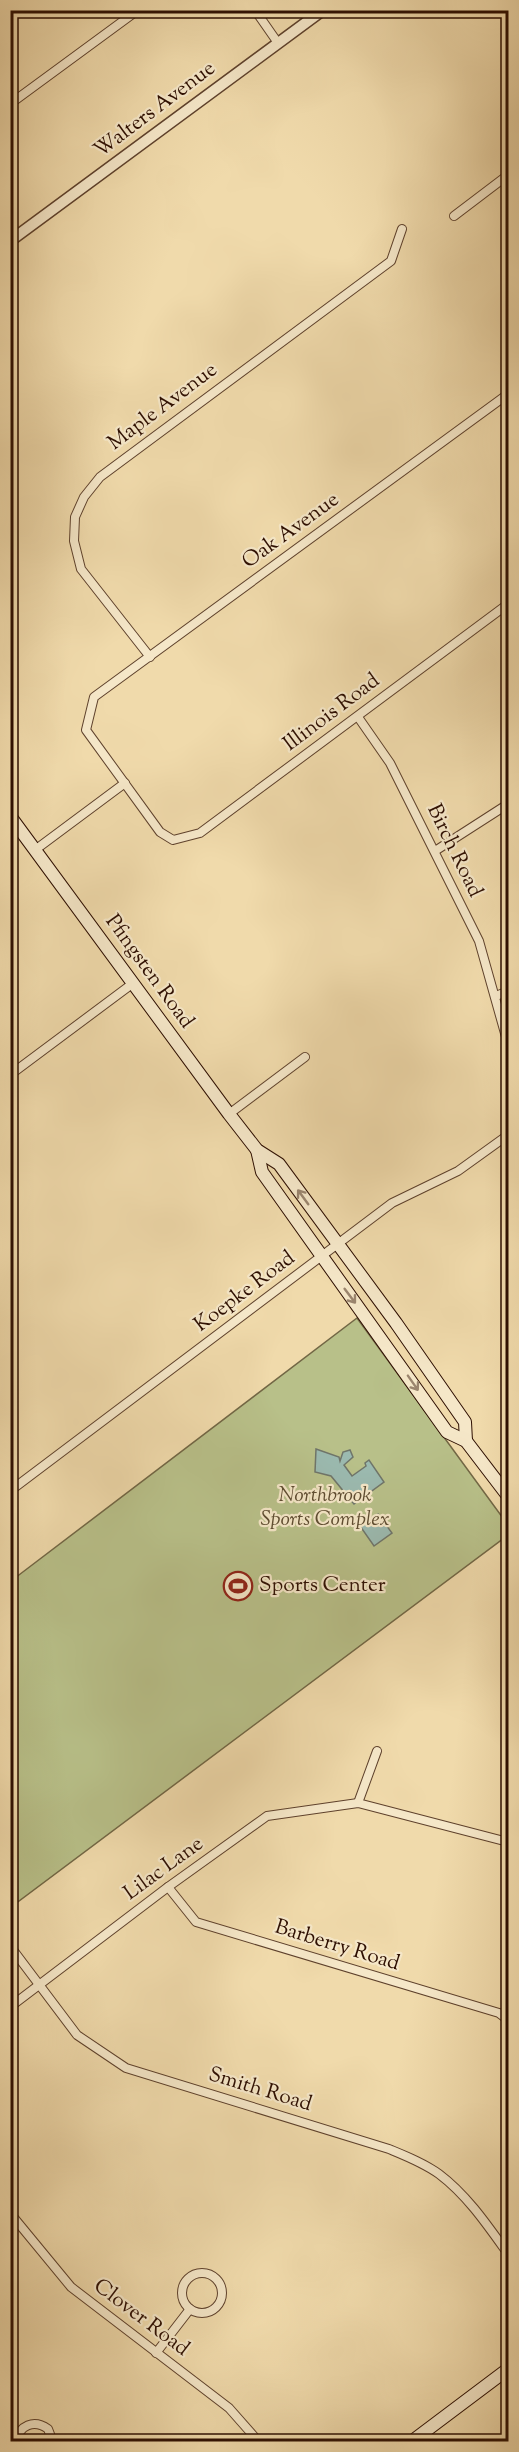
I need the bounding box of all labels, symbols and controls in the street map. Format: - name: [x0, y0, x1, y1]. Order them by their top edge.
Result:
- street label: Walters Avenue: [88, 54, 222, 166]
- street label: Maple Avenue: [102, 356, 224, 458]
- street label: Oak Avenue: [236, 485, 346, 577]
- street label: Illinois Road: [277, 667, 387, 759]
- street label: Birch Road: [419, 799, 490, 903]
- street label: Pfingsten Road: [97, 909, 201, 1035]
- one-way arrow: [297, 1190, 309, 1206]
- street label: Koepke Road: [188, 1244, 302, 1340]
- one-way arrow: [344, 1288, 356, 1304]
- one-way arrow: [407, 1375, 419, 1391]
- park label: Northbrook Sports Complex: [261, 1481, 390, 1535]
- sports icon: Sports Center: [222, 1570, 254, 1602]
- place label: Sports Center: [259, 1571, 386, 1601]
- street label: Lilac Lane: [118, 1830, 210, 1908]
- street label: Barberry Road: [271, 1913, 403, 1979]
- street label: Smith Road: [204, 2060, 316, 2120]
- street label: Clover Road: [87, 2272, 195, 2364]

